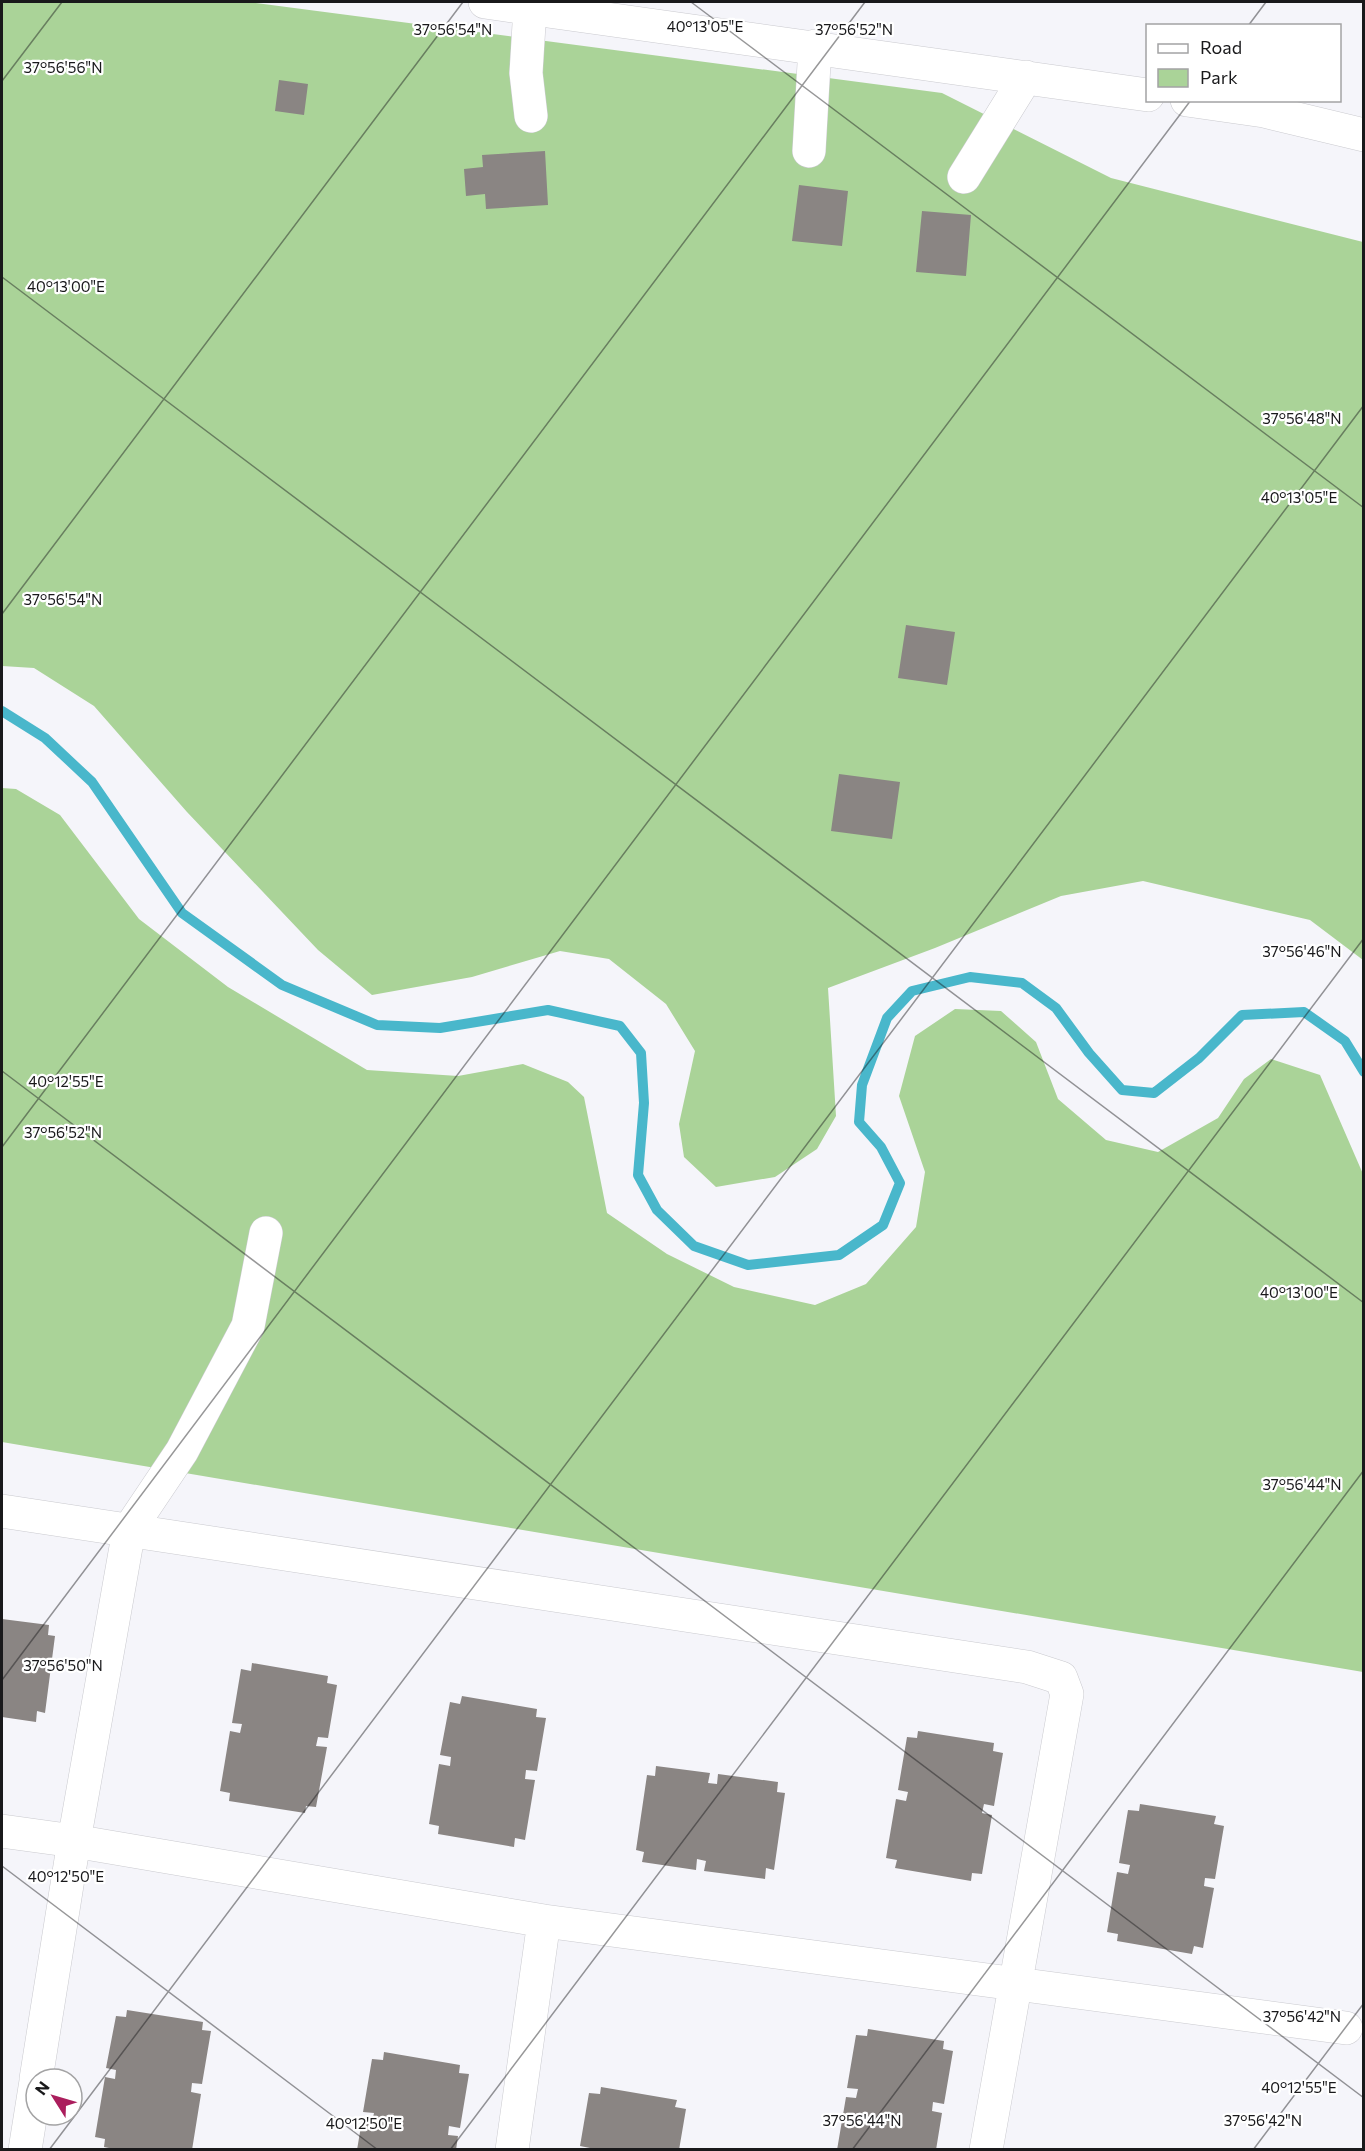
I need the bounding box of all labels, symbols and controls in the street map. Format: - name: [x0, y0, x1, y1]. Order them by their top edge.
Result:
- text: 40°13'05"E: [667, 17, 743, 35]
- text: 37°56'54"N: [414, 20, 492, 38]
- text: 37°56'52"N: [815, 20, 893, 38]
- legend: [1146, 24, 1341, 102]
- text: Road: [1200, 36, 1242, 58]
- text: 37°56'56"N: [24, 58, 102, 76]
- text: Park: [1200, 66, 1238, 88]
- text: 40°13'00"E: [27, 277, 105, 295]
- text: 37°56'48"N: [1262, 409, 1342, 427]
- text: 40°13'05"E: [1261, 488, 1337, 506]
- text: 37°56'54"N: [24, 590, 102, 608]
- text: 37°56'46"N: [1262, 942, 1342, 960]
- text: 40°12'55"E: [28, 1072, 104, 1090]
- text: 37°56'52"N: [24, 1123, 102, 1141]
- text: 40°13'00"E: [1260, 1283, 1338, 1301]
- text: 37°56'44"N: [1262, 1475, 1342, 1493]
- text: 37°56'50"N: [23, 1656, 103, 1674]
- text: 40°12'50"E: [28, 1867, 104, 1885]
- text: 37°56'42"N: [1263, 2007, 1341, 2025]
- north arrow: [24, 2067, 84, 2127]
- text: N: [30, 2077, 53, 2098]
- text: 40°12'55"E: [1261, 2078, 1337, 2096]
- text: 37°56'44"N: [822, 2111, 902, 2129]
- text: 37°56'42"N: [1224, 2111, 1302, 2129]
- text: 40°12'50"E: [326, 2114, 402, 2132]

